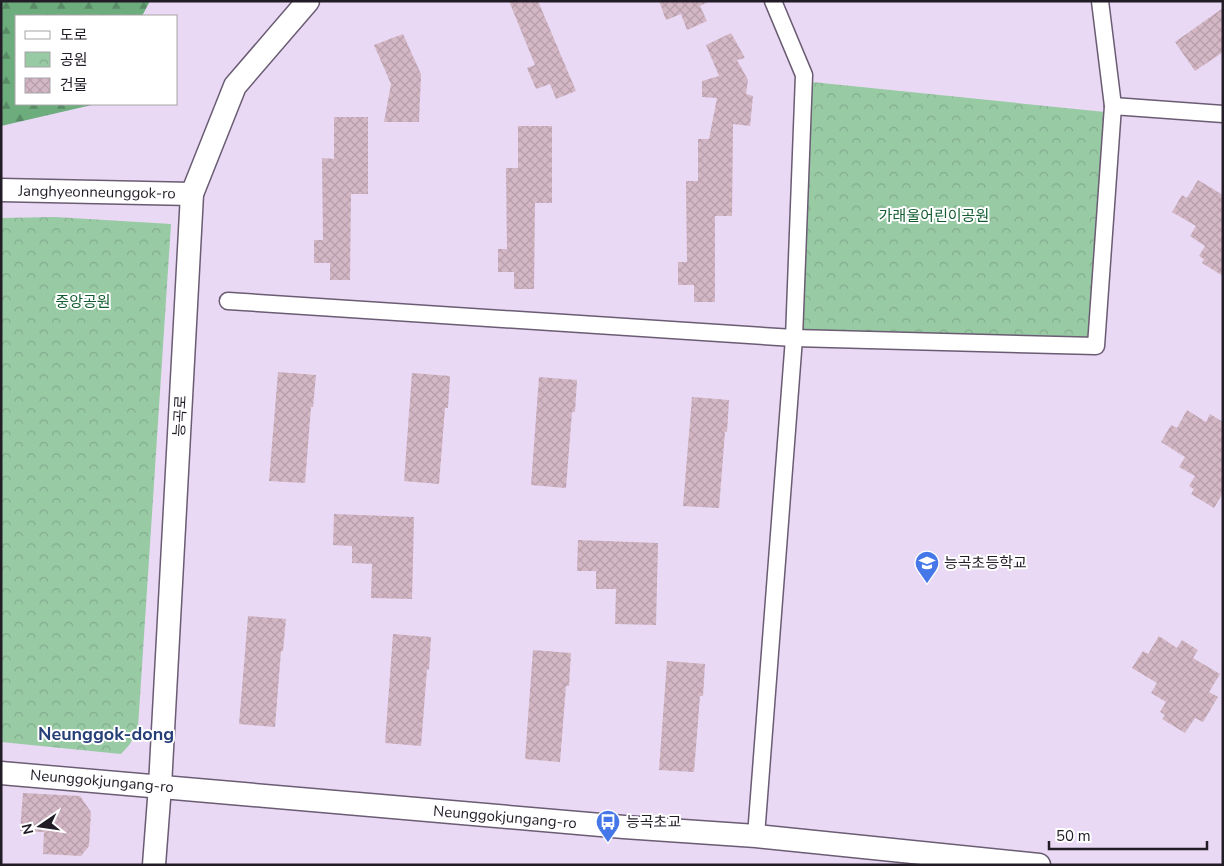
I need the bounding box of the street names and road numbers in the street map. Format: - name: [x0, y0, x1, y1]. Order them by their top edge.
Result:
- street label: Janghyeonneunggok-ro: [17, 181, 176, 203]
- street label: 능곡로: [169, 395, 191, 437]
- street label: Neunggokjungang-ro: [29, 765, 175, 797]
- street label: Neunggokjungang-ro: [432, 801, 578, 833]

